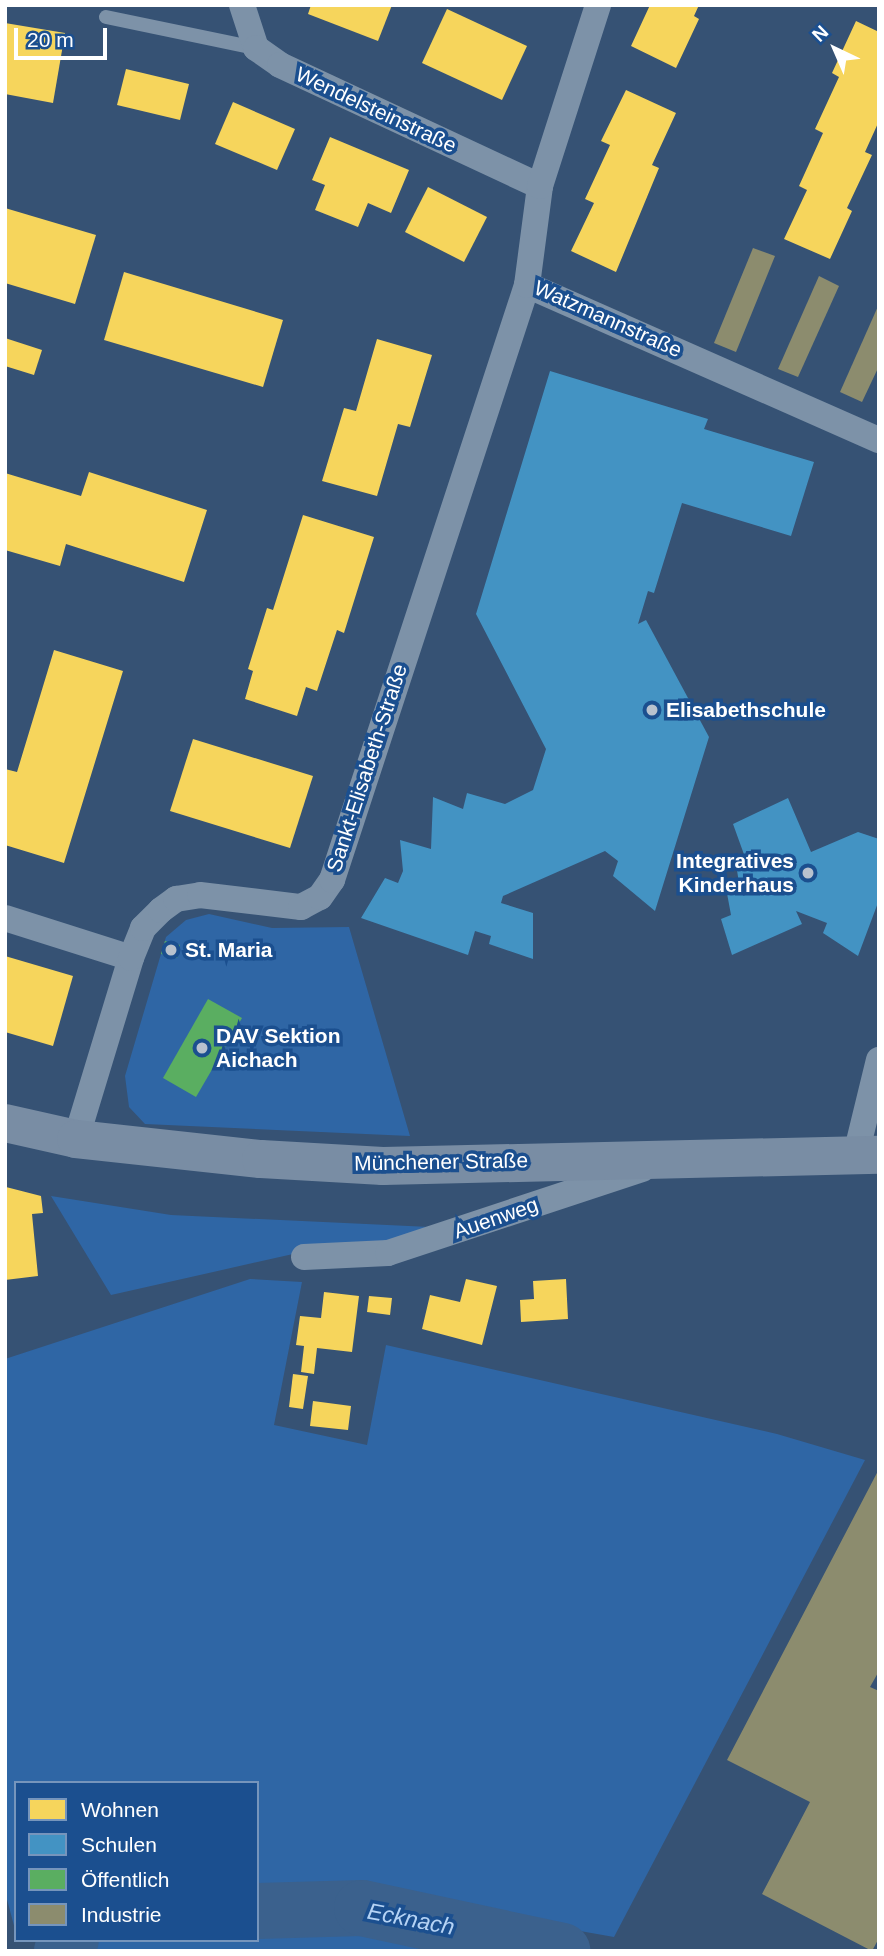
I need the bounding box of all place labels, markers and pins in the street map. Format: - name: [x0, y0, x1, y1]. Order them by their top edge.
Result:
- place label: Elisabethschule: [666, 697, 826, 723]
- marker: Elisabethschule: [644, 702, 660, 718]
- place label: Integratives Kinderhaus: [676, 848, 794, 898]
- marker: Integratives Kinderhaus: [800, 865, 816, 881]
- place label: St. Maria: [185, 937, 273, 963]
- marker: St. Maria: [163, 942, 179, 958]
- place label: DAV Sektion Aichach: [216, 1023, 340, 1073]
- marker: DAV Sektion Aichach: [194, 1040, 210, 1056]

